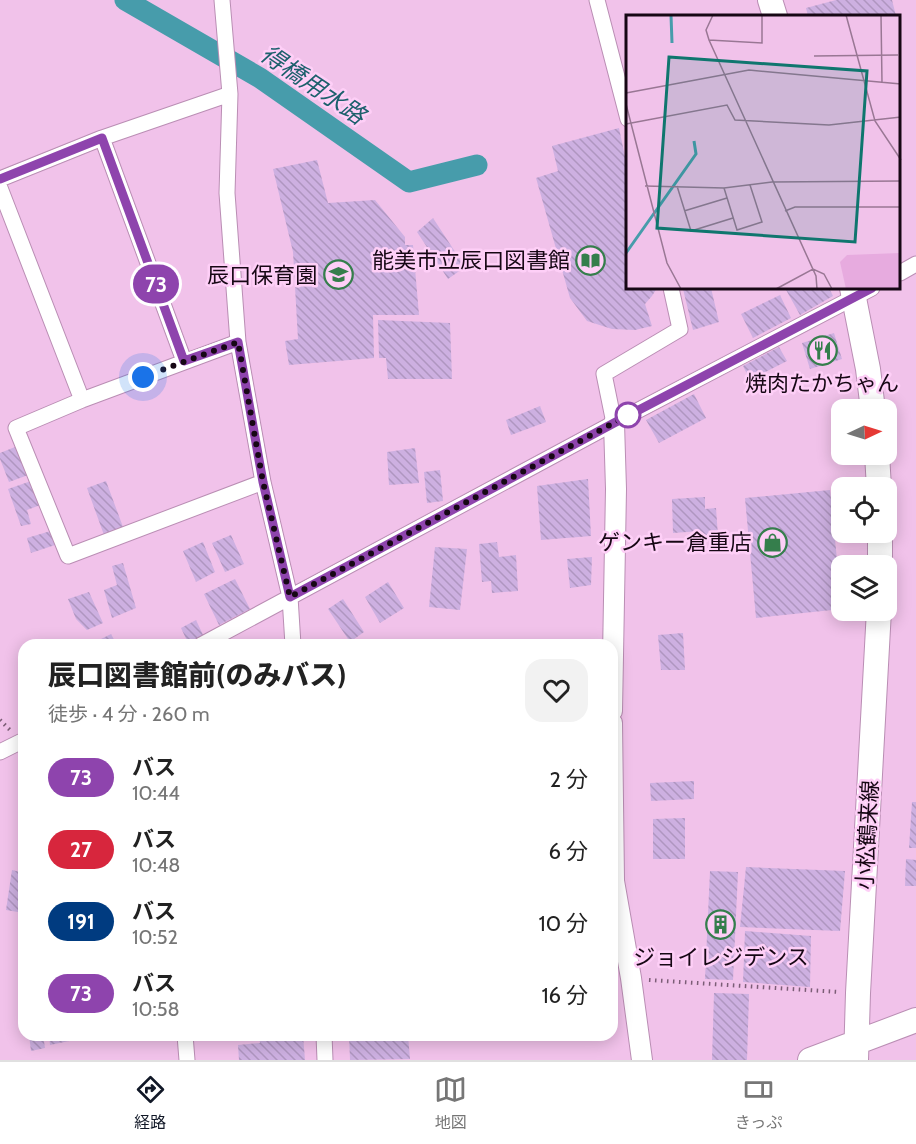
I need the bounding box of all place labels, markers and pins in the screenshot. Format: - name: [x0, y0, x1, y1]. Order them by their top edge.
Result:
- library icon: 能美市立辰口図書館: [575, 244, 607, 276]
- place label: 能美市立辰口図書館: [372, 247, 570, 274]
- school or university icon: 辰口保育園: [322, 259, 354, 291]
- place label: 辰口保育園: [207, 262, 317, 289]
- restaurant icon: 焼肉たかちゃん: [806, 335, 838, 367]
- place label: 焼肉たかちゃん: [745, 370, 899, 397]
- unlabelled marker: [615, 402, 641, 428]
- shop icon: ゲンキー倉重店: [757, 526, 789, 558]
- place label: ゲンキー倉重店: [598, 529, 752, 556]
- building icon: ジョイレジデンス: [705, 909, 737, 941]
- place label: ジョイレジデンス: [633, 944, 809, 971]

